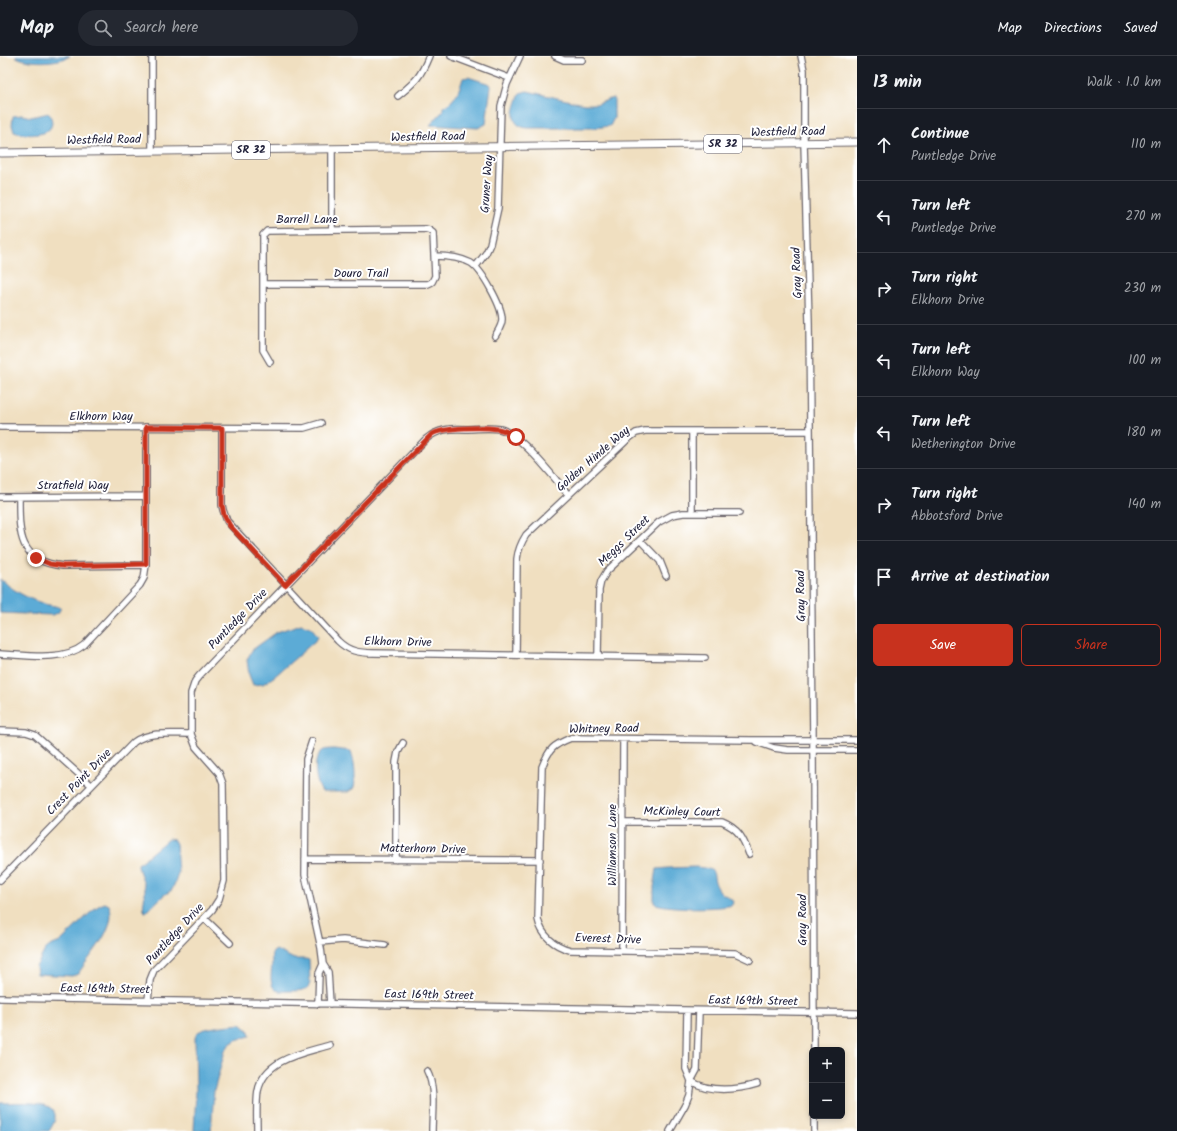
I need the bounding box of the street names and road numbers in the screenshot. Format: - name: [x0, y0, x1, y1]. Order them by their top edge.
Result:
- street label: Westfield Road: [751, 122, 826, 142]
- street label: Westfield Road: [391, 127, 466, 147]
- street label: Westfield Road: [67, 130, 142, 150]
- road number: SR 32: [704, 135, 742, 153]
- road number: SR 32: [232, 141, 270, 159]
- street label: Gruner Way: [475, 154, 499, 214]
- street label: Barrell Lane: [276, 210, 338, 229]
- street label: Gray Road: [787, 246, 807, 299]
- street label: Douro Trail: [334, 264, 389, 283]
- street label: Elkhorn Way: [69, 407, 133, 426]
- street label: Golden Hinde Way: [552, 421, 634, 496]
- street label: Stratfield Way: [37, 476, 109, 495]
- street label: Meggs Street: [593, 511, 655, 571]
- street label: Gray Road: [791, 569, 811, 622]
- street label: Puntledge Drive: [204, 584, 273, 654]
- street label: Elkhorn Drive: [364, 632, 433, 652]
- street label: Whitney Road: [569, 719, 640, 739]
- street label: Crest Point Drive: [42, 744, 116, 820]
- street label: McKinley Court: [643, 802, 721, 822]
- street label: Williamson Lane: [603, 803, 622, 886]
- street label: Matterhorn Drive: [380, 839, 467, 859]
- street label: Gray Road: [793, 893, 812, 946]
- street label: Puntledge Drive: [141, 898, 209, 969]
- street label: Everest Drive: [574, 928, 642, 950]
- street label: East 169th Street: [60, 979, 150, 999]
- street label: East 169th Street: [384, 985, 474, 1005]
- street label: East 169th Street: [708, 991, 798, 1011]

